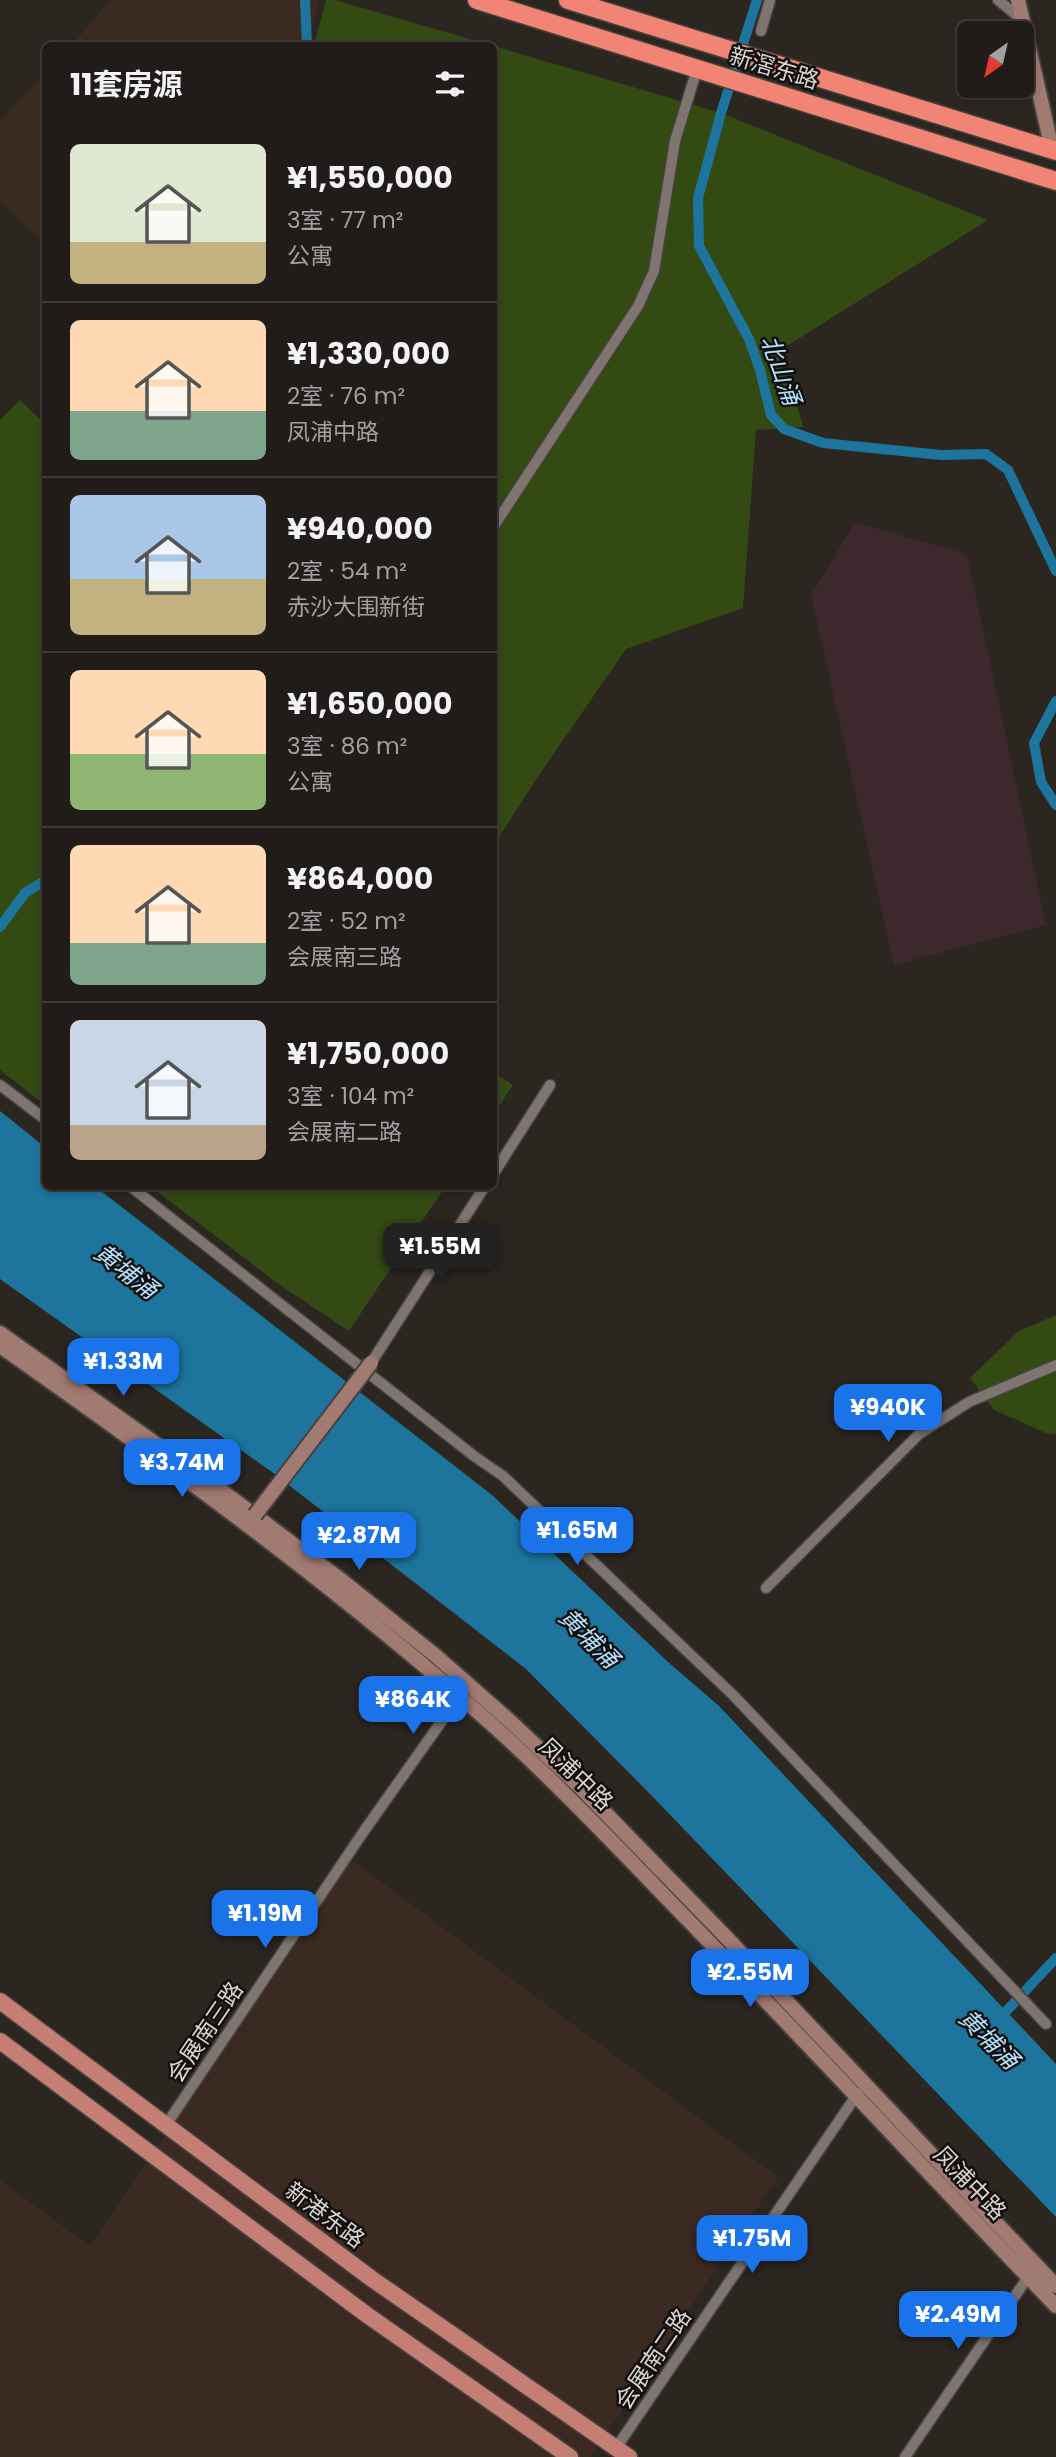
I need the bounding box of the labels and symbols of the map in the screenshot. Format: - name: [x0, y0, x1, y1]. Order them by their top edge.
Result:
- north arrow: [957, 21, 1034, 98]
- street label: 新滘东路: [725, 39, 823, 97]
- water label: 北山涌: [753, 331, 810, 412]
- pin: ¥1.55M: [383, 1224, 497, 1283]
- water label: 黄埔涌: [87, 1236, 167, 1308]
- pin: ¥1.33M: [66, 1338, 180, 1398]
- pin: ¥940K: [839, 1384, 937, 1444]
- pin: ¥3.74M: [125, 1440, 239, 1499]
- pin: ¥1.65M: [520, 1508, 634, 1567]
- pin: ¥2.87M: [302, 1512, 416, 1572]
- water label: 黄埔涌: [552, 1601, 628, 1677]
- pin: ¥864K: [364, 1676, 462, 1736]
- street label: 凤浦中路: [532, 1731, 620, 1817]
- pin: ¥1.19M: [208, 1890, 322, 1950]
- pin: ¥2.55M: [693, 1950, 807, 2009]
- street label: 会展南三路: [160, 1975, 250, 2089]
- water label: 黄埔涌: [952, 2002, 1028, 2078]
- street label: 凤浦中路: [927, 2139, 1013, 2227]
- street label: 新港东路: [279, 2175, 371, 2255]
- pin: ¥1.75M: [695, 2216, 809, 2275]
- pin: ¥2.49M: [901, 2292, 1015, 2351]
- street label: 会展南二路: [608, 2302, 698, 2416]

